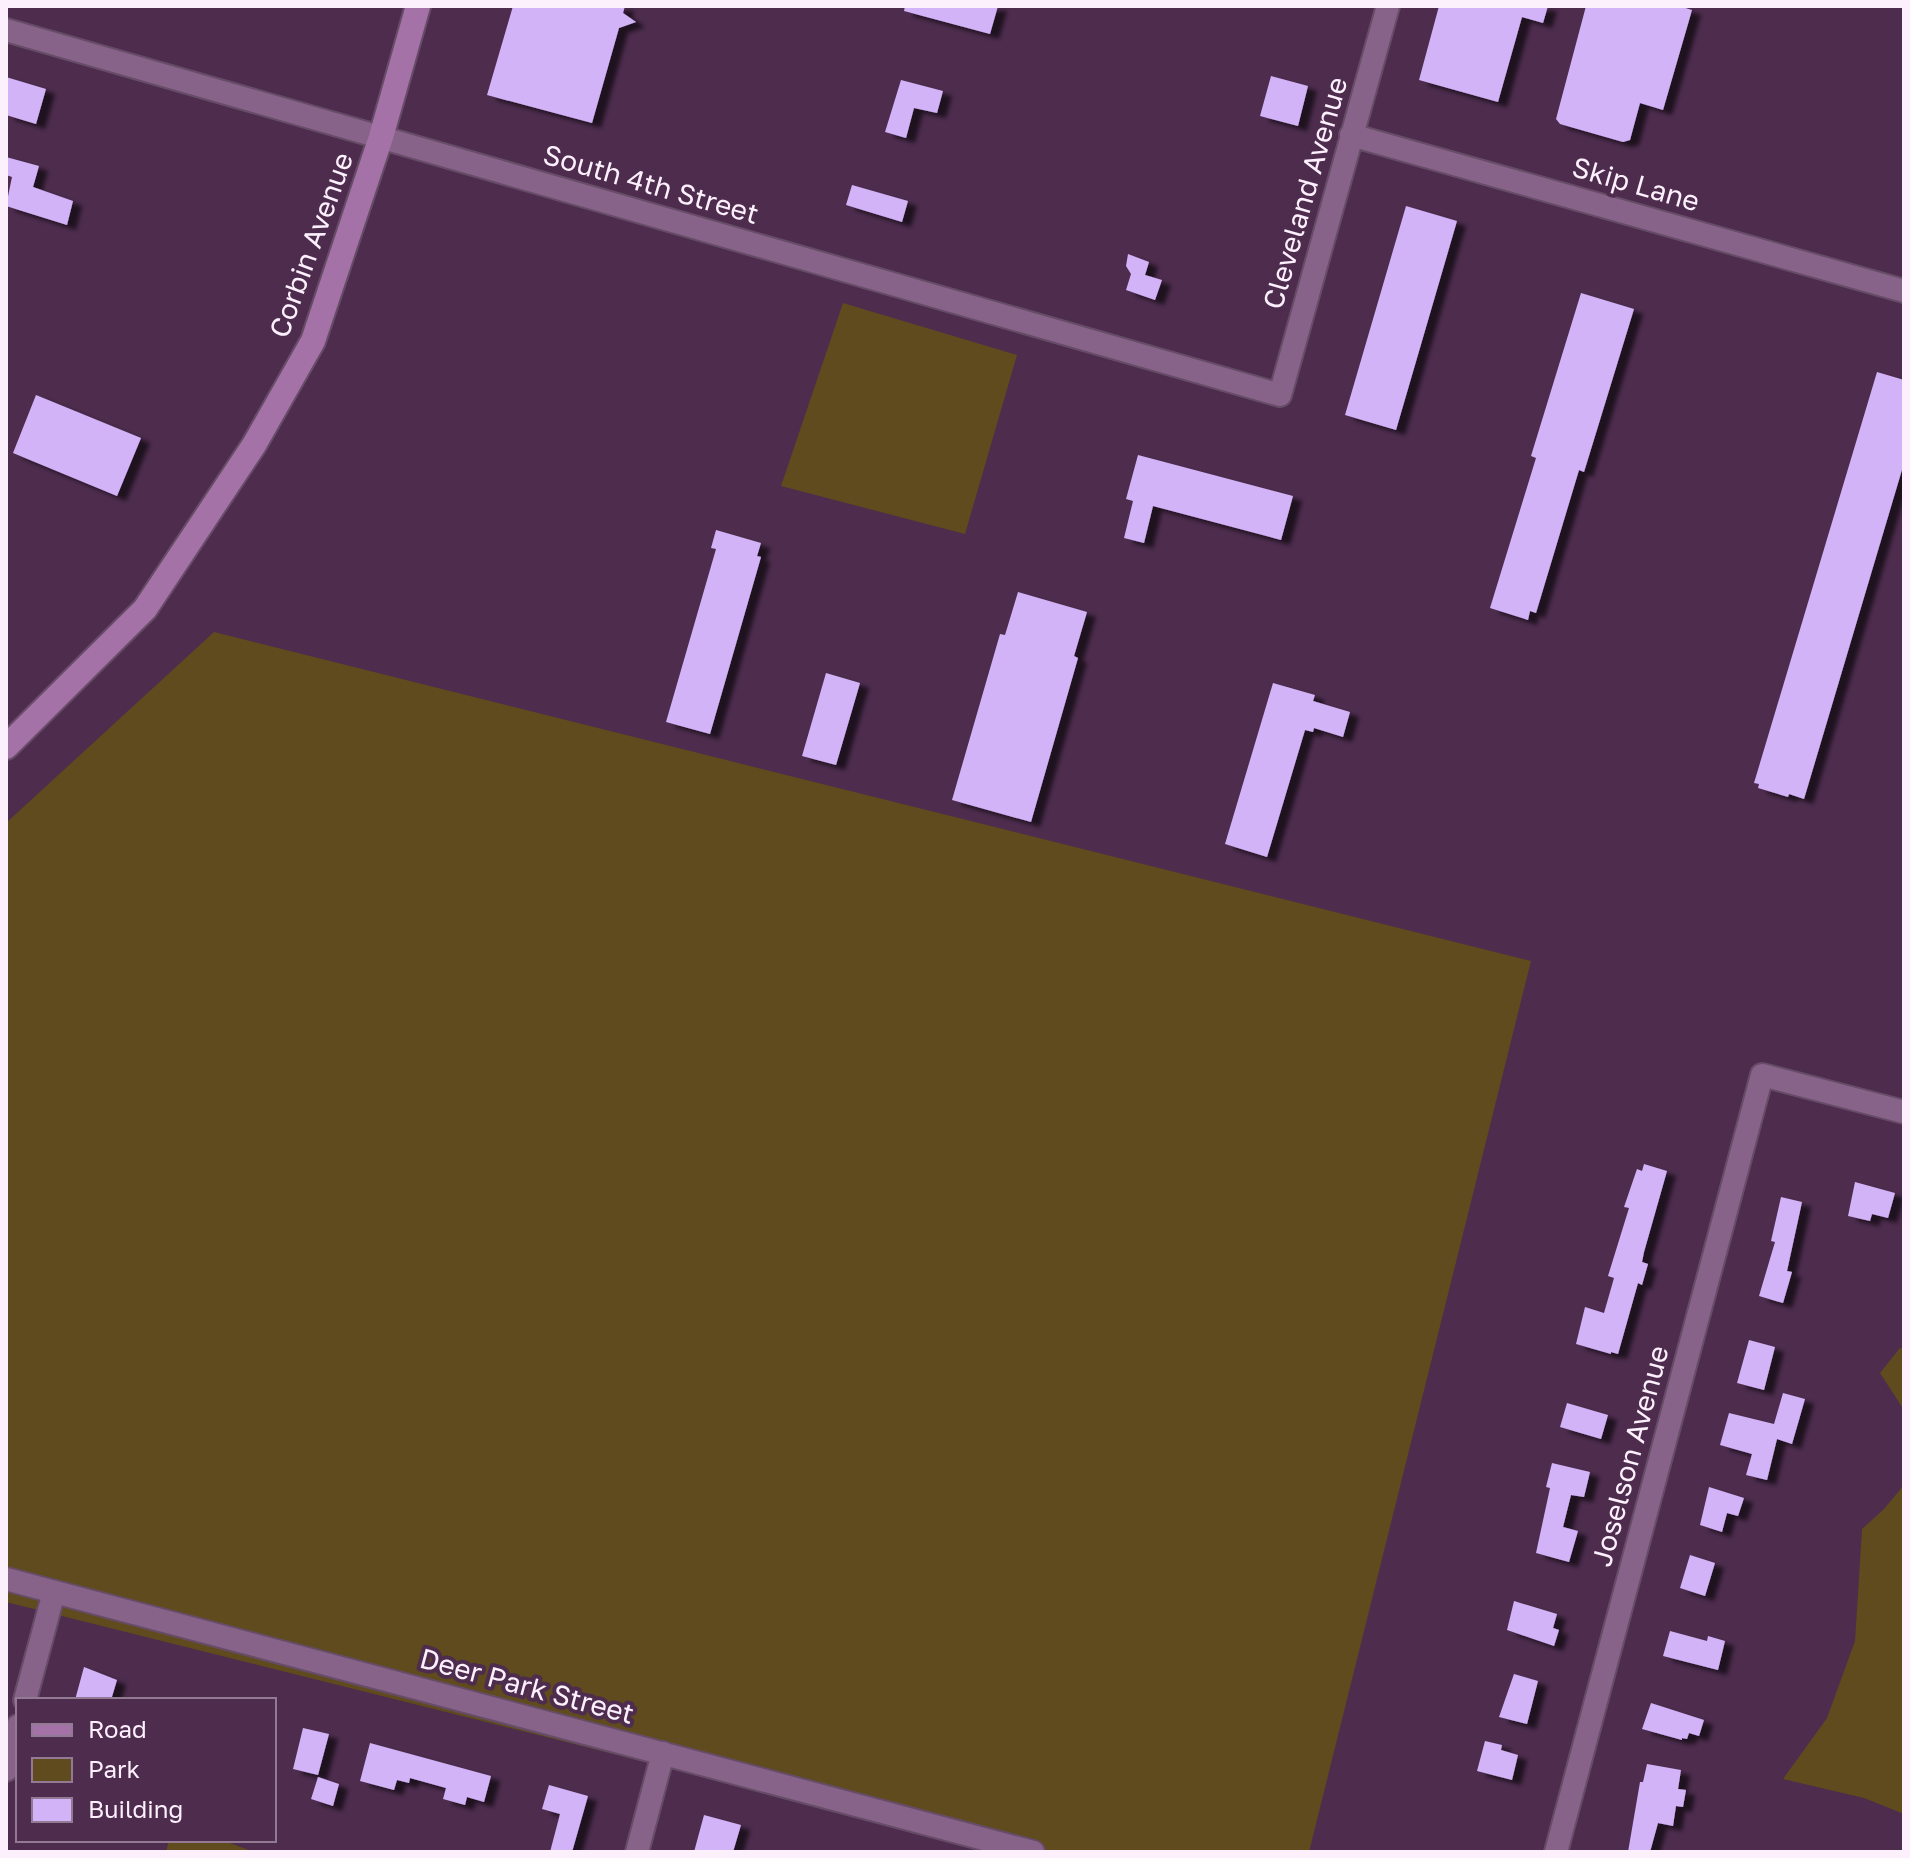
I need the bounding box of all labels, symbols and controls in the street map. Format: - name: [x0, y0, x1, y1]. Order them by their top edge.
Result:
- street label: Cleveland Avenue: [1256, 73, 1353, 313]
- street label: South 4th Street: [540, 137, 763, 230]
- street label: Corbin Avenue: [262, 148, 359, 342]
- street label: Skip Lane: [1569, 150, 1704, 217]
- street label: Joselson Avenue: [1584, 1342, 1675, 1570]
- street label: Deer Park Street: [416, 1641, 638, 1730]
- legend: [16, 1698, 276, 1842]
- text: Road: [88, 1714, 147, 1743]
- text: Park: [88, 1754, 140, 1783]
- text: Building: [88, 1794, 183, 1823]

